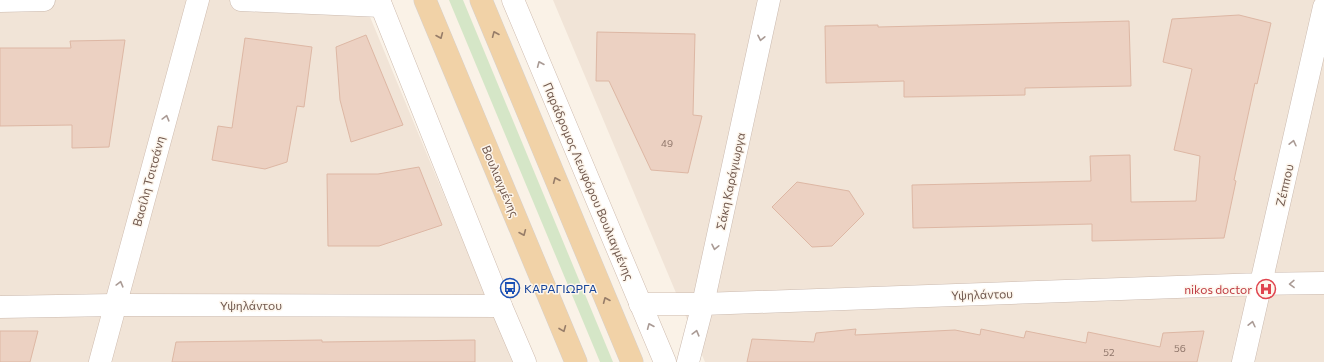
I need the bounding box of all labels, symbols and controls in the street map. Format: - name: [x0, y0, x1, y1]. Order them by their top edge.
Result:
- one-way arrow: [492, 31, 500, 38]
- one-way arrow: [435, 32, 443, 39]
- one-way arrow: [757, 35, 765, 41]
- one-way arrow: [537, 61, 545, 68]
- street label: Παράδρομος Λεωφόρου Βουλιαγμένης: [541, 80, 637, 282]
- one-way arrow: [161, 115, 170, 122]
- street label: Σάκη Καράγιωργα: [713, 131, 747, 231]
- street label: Βασίλη Τσιτσάνη: [129, 134, 167, 228]
- house number: 49: [661, 137, 673, 149]
- one-way arrow: [1289, 139, 1297, 146]
- street label: Βουλιαγμένης: [480, 143, 522, 219]
- street label: Ζέππου: [1272, 162, 1296, 207]
- one-way arrow: [553, 177, 561, 184]
- one-way arrow: [518, 230, 526, 237]
- one-way arrow: [712, 244, 720, 250]
- bus stop icon: ΚΑΡΑΓΙΩΡΓΑ: [499, 277, 521, 299]
- hospital icon: nikos doctor: [1255, 278, 1277, 300]
- one-way arrow: [115, 280, 124, 287]
- one-way arrow: [1289, 280, 1295, 288]
- place label: ΚΑΡΑΓΙΩΡΓΑ: [524, 281, 597, 295]
- place label: nikos doctor: [1184, 282, 1252, 296]
- street label: Υψηλάντου: [951, 286, 1013, 302]
- one-way arrow: [603, 297, 611, 304]
- street label: Υψηλάντου: [220, 298, 282, 312]
- one-way arrow: [1247, 321, 1255, 327]
- one-way arrow: [647, 323, 655, 331]
- one-way arrow: [558, 326, 566, 333]
- one-way arrow: [691, 330, 699, 336]
- house number: 56: [1174, 342, 1186, 354]
- house number: 52: [1103, 346, 1115, 358]

